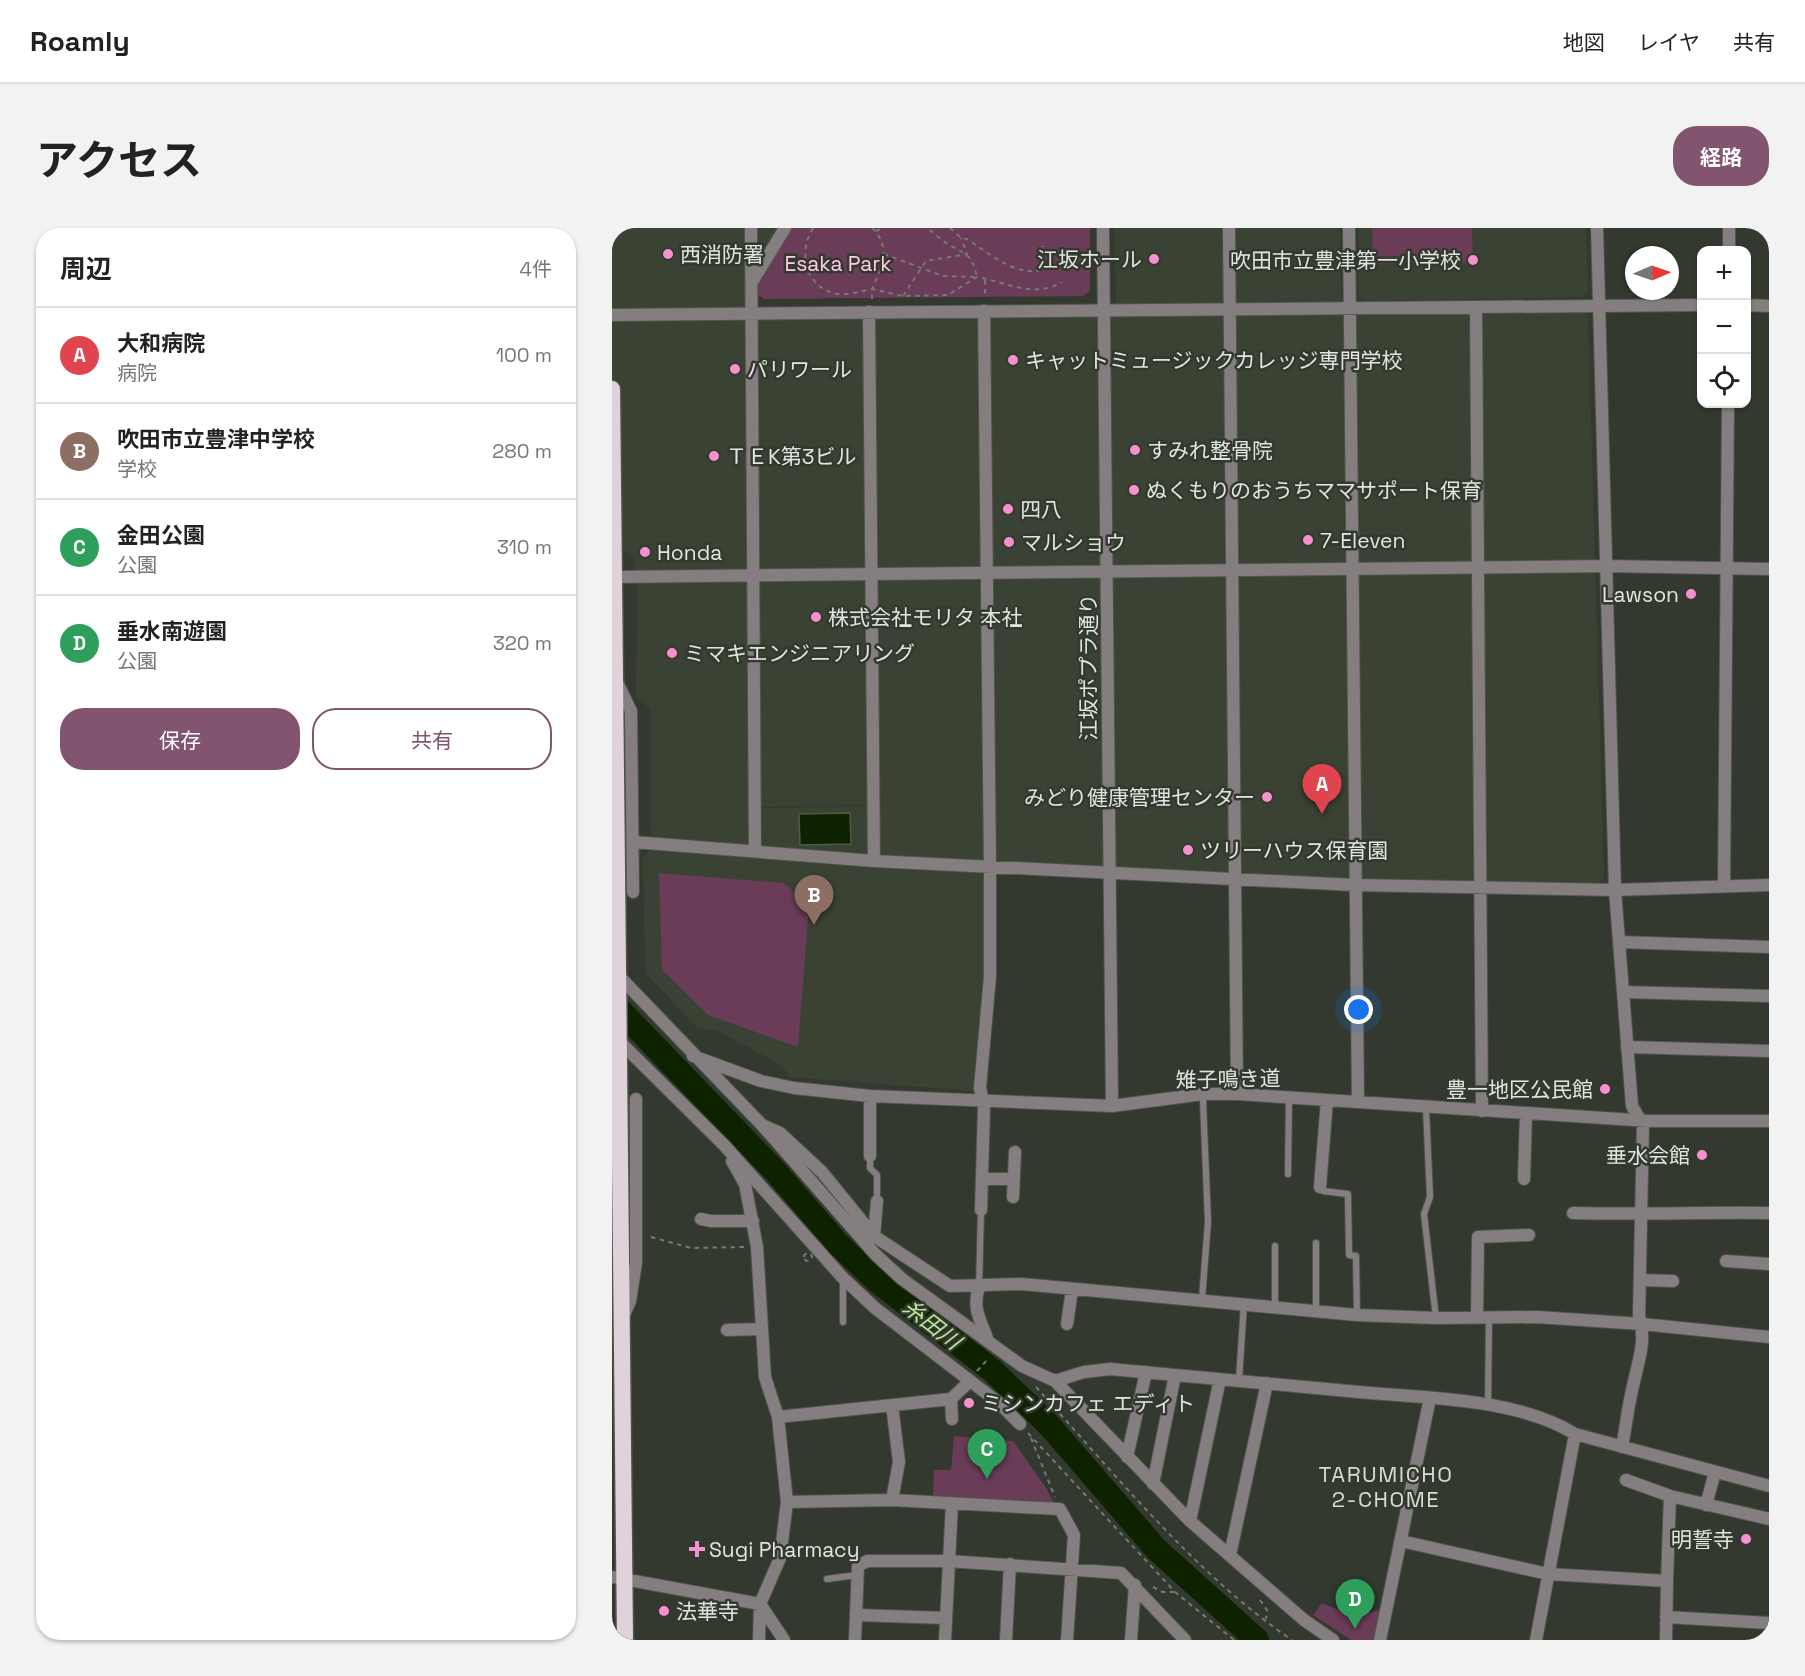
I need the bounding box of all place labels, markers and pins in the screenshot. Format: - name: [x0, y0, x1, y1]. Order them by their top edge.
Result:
- place label: 西消防署: [680, 241, 764, 268]
- place label: 江坂ホール: [1037, 246, 1142, 273]
- marker: 西消防署: [661, 247, 675, 261]
- place label: 吹田市立豊津第一小学校: [1230, 247, 1461, 274]
- marker: 江坂ホール: [1147, 252, 1161, 266]
- marker: 吹田市立豊津第一小学校: [1466, 253, 1480, 267]
- place label: キャットミュージックカレッジ専門学校: [1025, 347, 1403, 374]
- marker: キャットミュージックカレッジ専門学校: [1006, 353, 1020, 367]
- place label: パリワール: [747, 356, 852, 383]
- marker: パリワール: [728, 362, 742, 376]
- place label: すみれ整骨院: [1147, 437, 1273, 464]
- place label: ＴＥK第3ビル: [726, 443, 857, 470]
- marker: すみれ整骨院: [1128, 443, 1142, 457]
- marker: ＴＥK第3ビル: [707, 449, 721, 463]
- place label: ぬくもりのおうちママサポート保育: [1146, 477, 1482, 504]
- marker: ぬくもりのおうちママサポート保育: [1127, 483, 1141, 497]
- place label: 四八: [1020, 496, 1062, 523]
- marker: 四八: [1001, 502, 1015, 516]
- place label: 7-Eleven: [1320, 527, 1405, 554]
- place label: マルショウ: [1021, 529, 1126, 556]
- marker: 7-Eleven: [1301, 533, 1315, 547]
- marker: マルショウ: [1002, 535, 1016, 549]
- place label: Honda: [657, 539, 722, 566]
- marker: Honda: [638, 545, 652, 559]
- place label: Lawson: [1602, 581, 1679, 608]
- marker: Lawson: [1684, 587, 1698, 601]
- place label: 株式会社モリタ 本社: [828, 604, 1022, 631]
- marker: 株式会社モリタ 本社: [809, 610, 823, 624]
- place label: ミマキエンジニアリング: [684, 640, 915, 667]
- marker: ミマキエンジニアリング: [665, 646, 679, 660]
- pin: A: [1302, 764, 1342, 814]
- place label: みどり健康管理センター: [1024, 784, 1255, 811]
- marker: みどり健康管理センター: [1260, 790, 1274, 804]
- place label: ツリーハウス保育園: [1200, 837, 1389, 864]
- marker: ツリーハウス保育園: [1181, 843, 1195, 857]
- pin: B: [794, 876, 834, 925]
- place label: 豊一地区公民館: [1446, 1076, 1593, 1103]
- marker: 豊一地区公民館: [1598, 1082, 1612, 1096]
- place label: 垂水会館: [1606, 1142, 1690, 1169]
- marker: 垂水会館: [1695, 1148, 1709, 1162]
- place label: ミシンカフェ エディト: [981, 1390, 1195, 1417]
- marker: ミシンカフェ エディト: [962, 1396, 976, 1410]
- pin: C: [968, 1430, 1006, 1479]
- place label: 明誓寺: [1671, 1526, 1734, 1553]
- marker: 明誓寺: [1739, 1532, 1753, 1546]
- place label: Sugi Pharmacy: [709, 1536, 860, 1563]
- marker: Sugi Pharmacy: [690, 1542, 704, 1556]
- pin: D: [1336, 1580, 1374, 1629]
- place label: 法華寺: [676, 1598, 739, 1625]
- marker: 法華寺: [657, 1604, 671, 1618]

